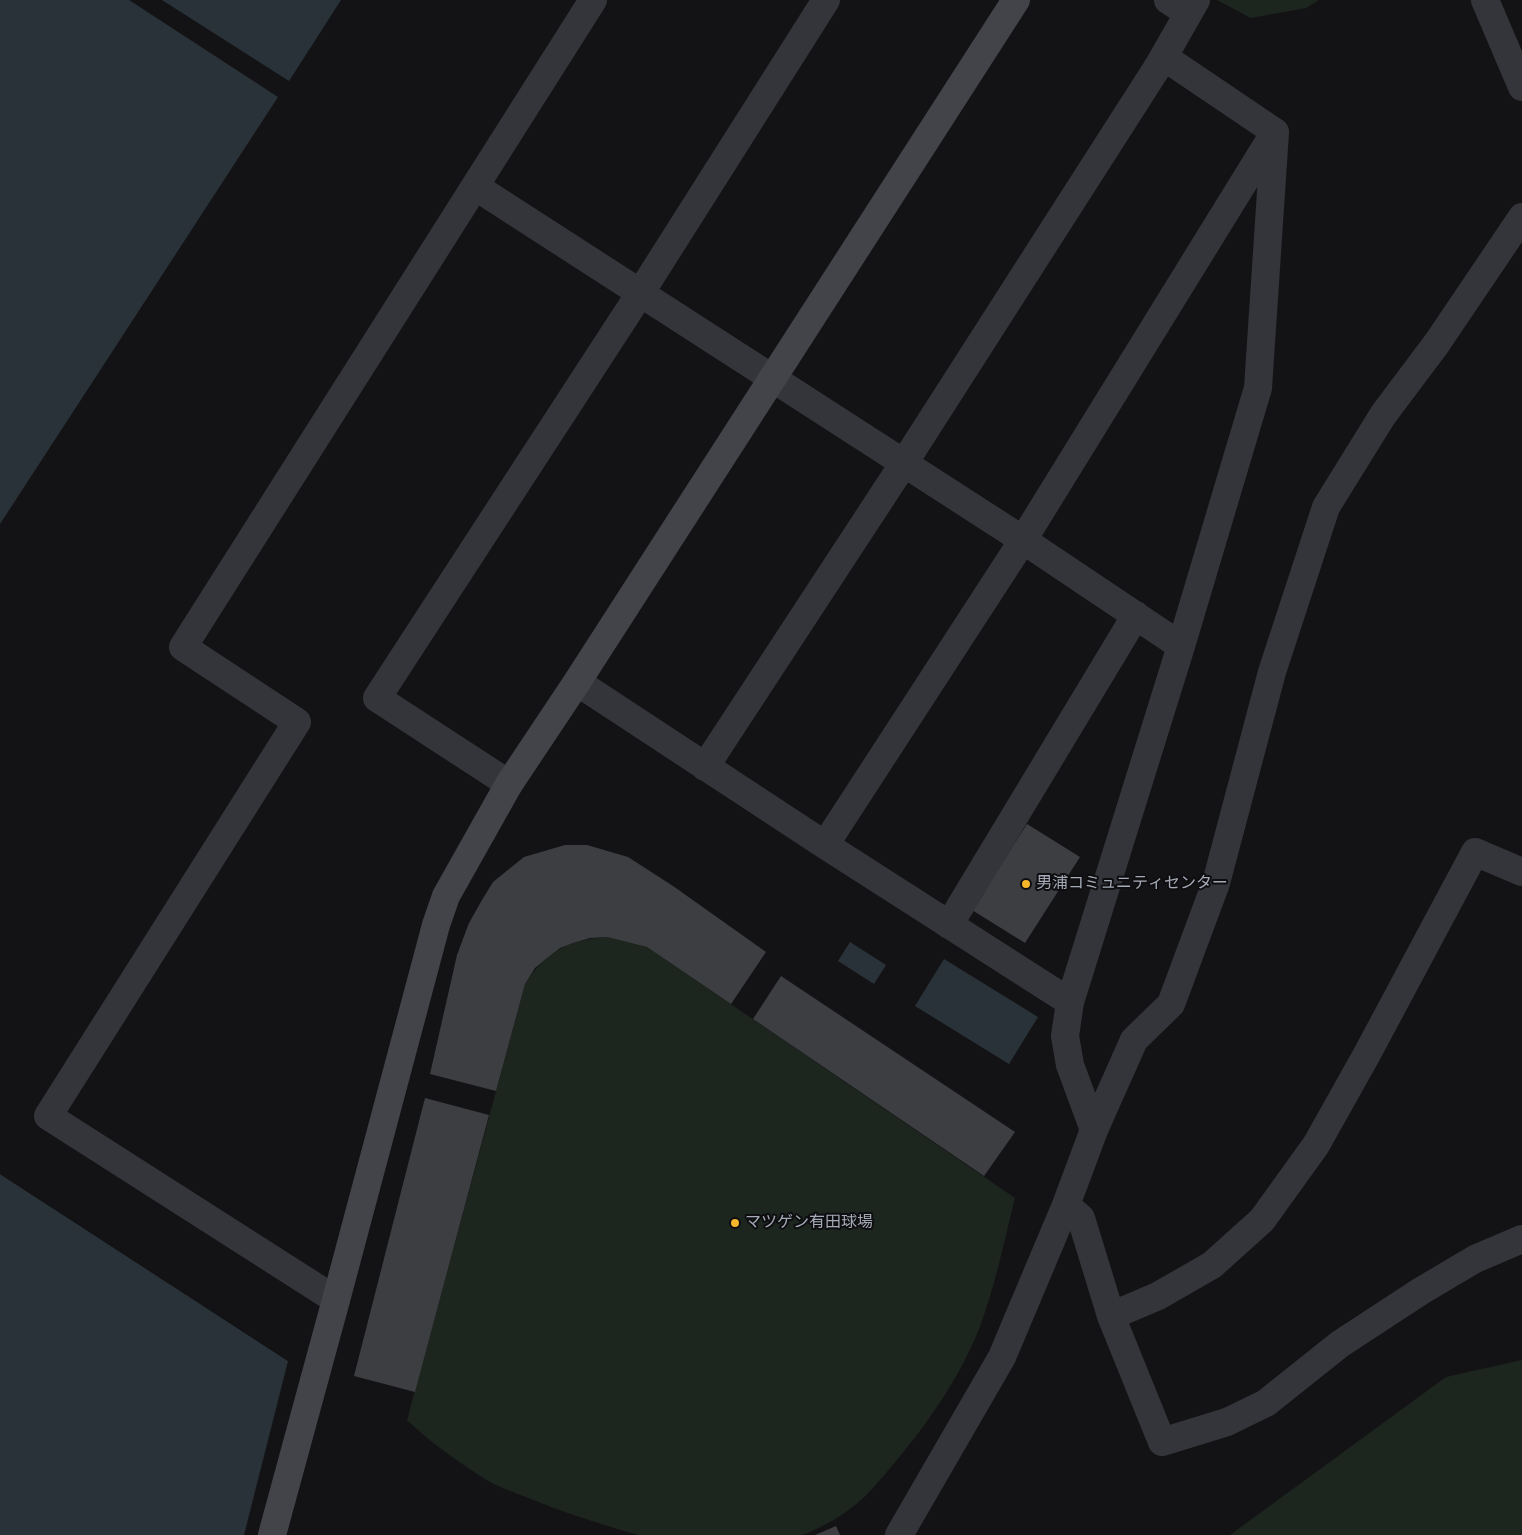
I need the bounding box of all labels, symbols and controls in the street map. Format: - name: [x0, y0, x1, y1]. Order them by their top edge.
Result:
- place label: 男浦コミュニティセンター: [1036, 874, 1228, 894]
- marker: 男浦コミュニティセンター: [1020, 878, 1032, 890]
- place label: マツゲン有田球場: [745, 1213, 873, 1233]
- marker: マツゲン有田球場: [729, 1217, 741, 1229]

